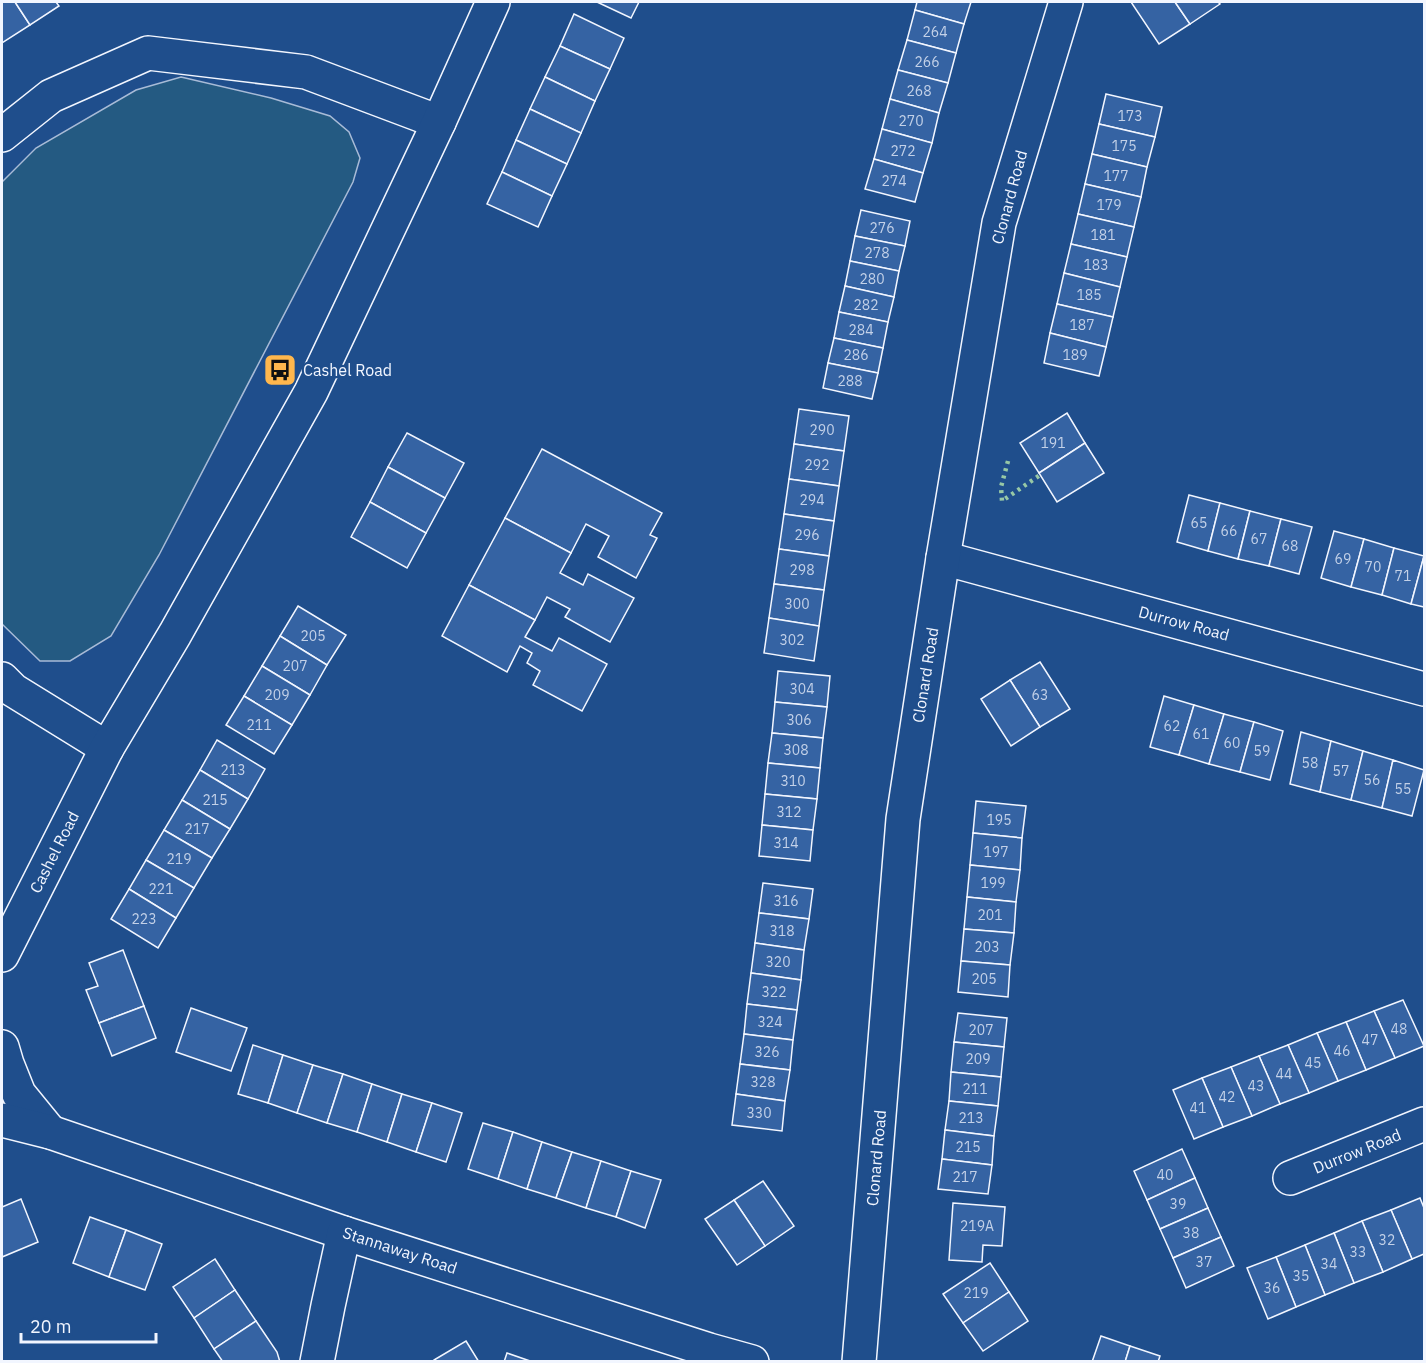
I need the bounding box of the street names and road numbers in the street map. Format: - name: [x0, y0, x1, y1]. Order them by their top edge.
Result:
- street label: Clonard Road: [987, 148, 1031, 246]
- street label: Durrow Road: [1136, 601, 1232, 645]
- street label: Clonard Road: [908, 626, 942, 724]
- street label: Cashel Road: [25, 808, 83, 896]
- street label: Clonard Road: [862, 1109, 890, 1207]
- street label: Durrow Road: [1310, 1124, 1404, 1178]
- street label: Stannaway Road: [340, 1222, 460, 1278]

